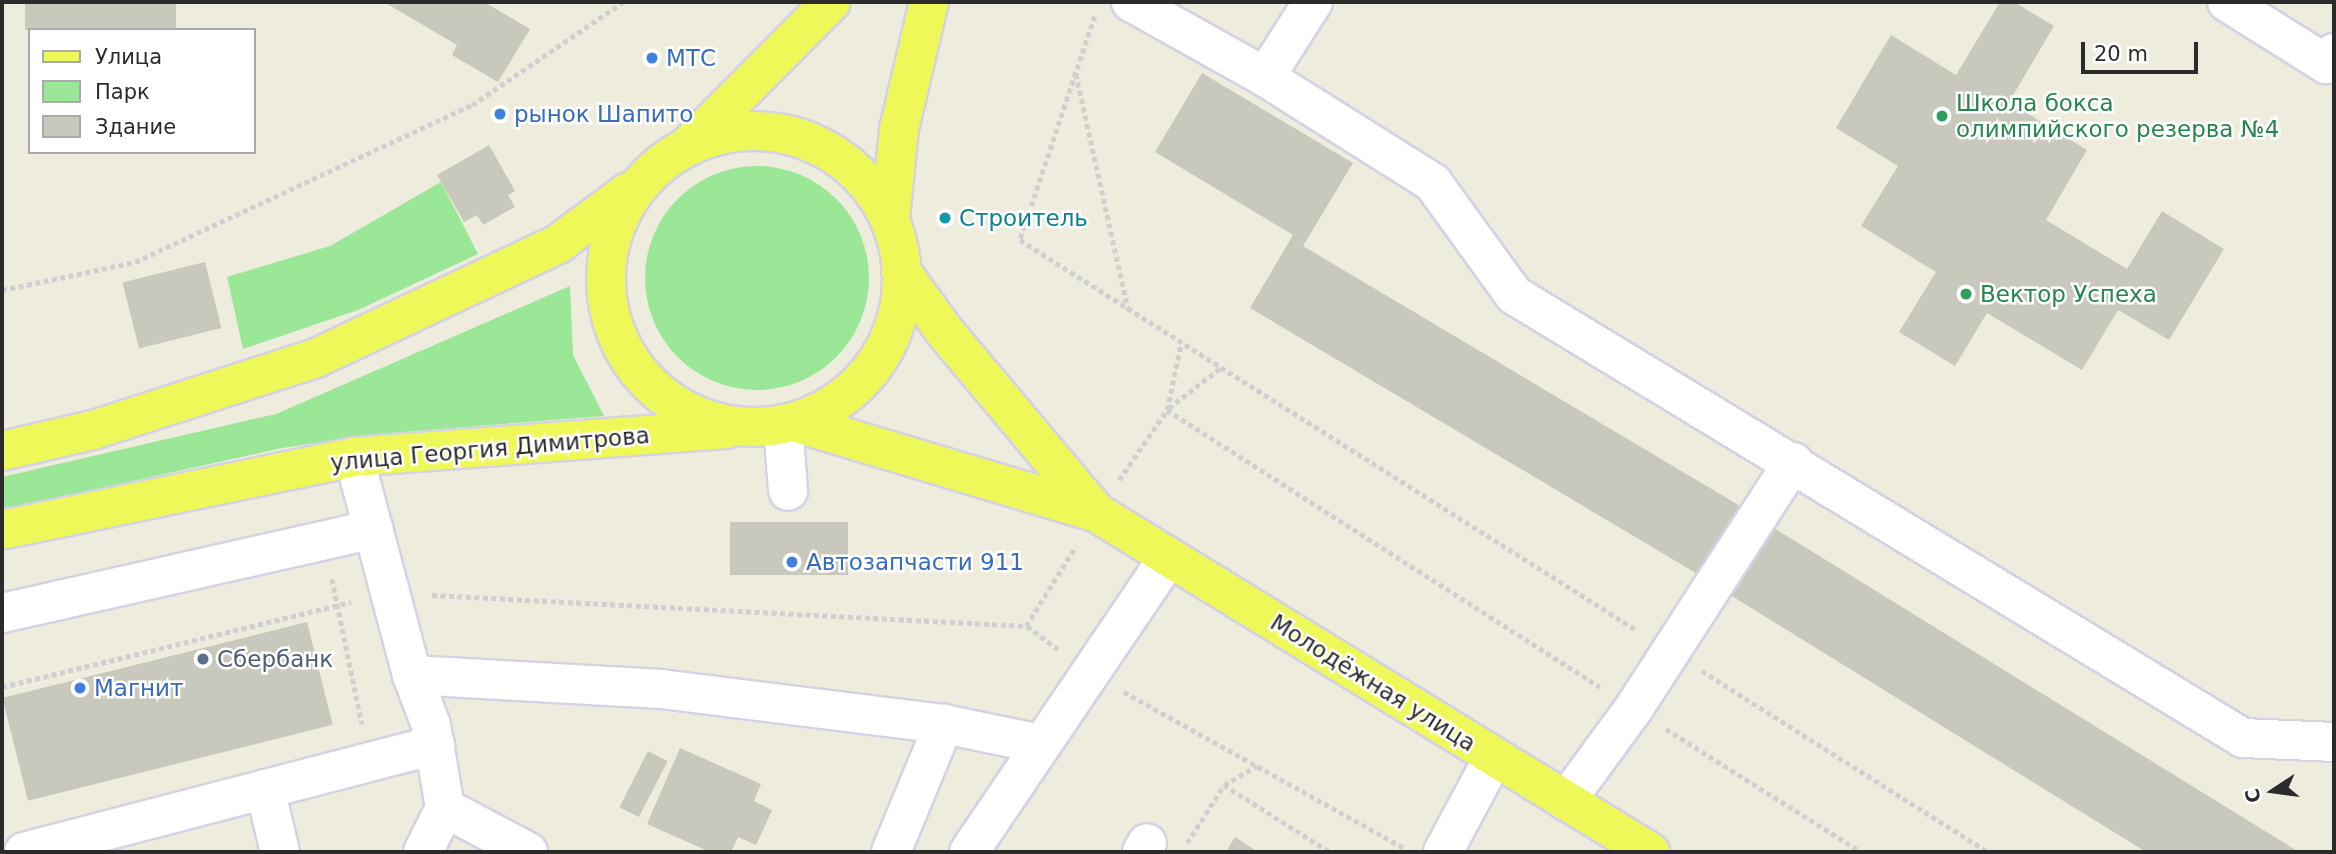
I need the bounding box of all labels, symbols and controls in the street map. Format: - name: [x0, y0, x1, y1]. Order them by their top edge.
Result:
- legend: [28, 28, 256, 154]
- scale bar: [2084, 28, 2201, 72]
- text: 20 m: [2094, 42, 2148, 66]
- place label: МТС: [666, 44, 716, 72]
- text: Улица: [95, 45, 162, 69]
- marker: МТС: [644, 50, 660, 66]
- text: Парк: [95, 80, 150, 104]
- place label: Школа бокса олимпийского резерва №4: [1956, 89, 2279, 143]
- place label: рынок Шапито: [514, 100, 693, 128]
- marker: рынок Шапито: [492, 106, 508, 122]
- marker: Школа бокса олимпийского резерва №4: [1934, 108, 1950, 124]
- text: Здание: [95, 115, 176, 139]
- place label: Строитель: [959, 204, 1088, 232]
- marker: Строитель: [937, 210, 953, 226]
- place label: Вектор Успеха: [1980, 280, 2157, 308]
- marker: Вектор Успеха: [1958, 286, 1974, 302]
- street label: улица Георгия Димитрова: [329, 421, 651, 477]
- place label: Автозапчасти 911: [806, 548, 1024, 576]
- marker: Автозапчасти 911: [784, 554, 800, 570]
- street label: Молодёжная улица: [1265, 609, 1481, 757]
- place label: Сбербанк: [217, 645, 333, 673]
- marker: Сбербанк: [195, 651, 211, 667]
- place label: Магнит: [94, 674, 183, 702]
- marker: Магнит: [72, 680, 88, 696]
- north arrow: [2238, 756, 2308, 826]
- text: С: [2240, 786, 2265, 805]

